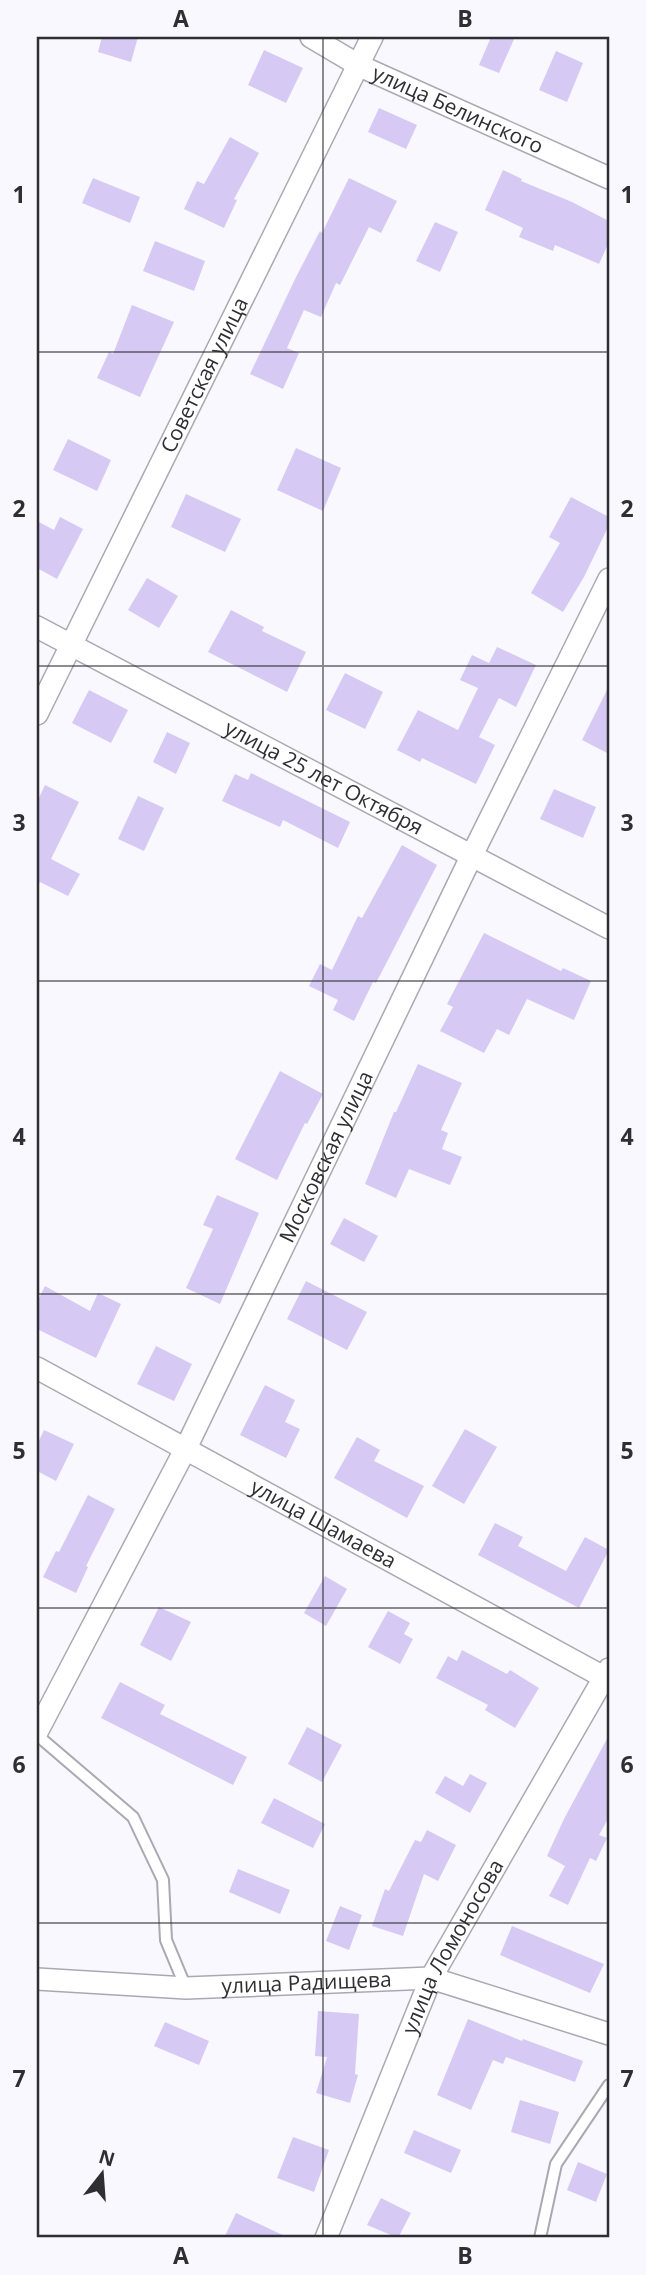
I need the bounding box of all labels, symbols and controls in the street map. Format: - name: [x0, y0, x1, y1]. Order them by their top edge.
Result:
- text: A: [173, 2, 189, 34]
- text: B: [457, 2, 473, 34]
- street label: улица Белинского: [368, 58, 548, 160]
- text: 1: [12, 178, 26, 210]
- text: 1: [620, 178, 634, 210]
- street label: Советская улица: [153, 292, 254, 457]
- text: 2: [12, 492, 26, 524]
- text: 2: [620, 492, 634, 524]
- street label: улица 25 лет Октября: [220, 713, 428, 841]
- text: 3: [12, 806, 26, 838]
- text: 3: [620, 806, 634, 838]
- street label: Московская улица: [272, 1066, 379, 1247]
- text: 4: [12, 1120, 26, 1152]
- text: 4: [620, 1120, 634, 1152]
- text: 5: [12, 1434, 26, 1466]
- text: 5: [620, 1434, 634, 1466]
- street label: улица Шамаева: [246, 1472, 402, 1574]
- text: 6: [12, 1748, 26, 1780]
- text: 6: [620, 1748, 634, 1780]
- street label: улица Ломоносова: [395, 1854, 509, 2038]
- street label: улица Радищева: [221, 1965, 392, 2000]
- text: 7: [12, 2062, 26, 2094]
- text: 7: [620, 2062, 634, 2094]
- north arrow: [66, 2138, 136, 2208]
- text: N: [96, 2143, 118, 2172]
- text: A: [173, 2239, 189, 2271]
- text: B: [457, 2239, 473, 2271]

